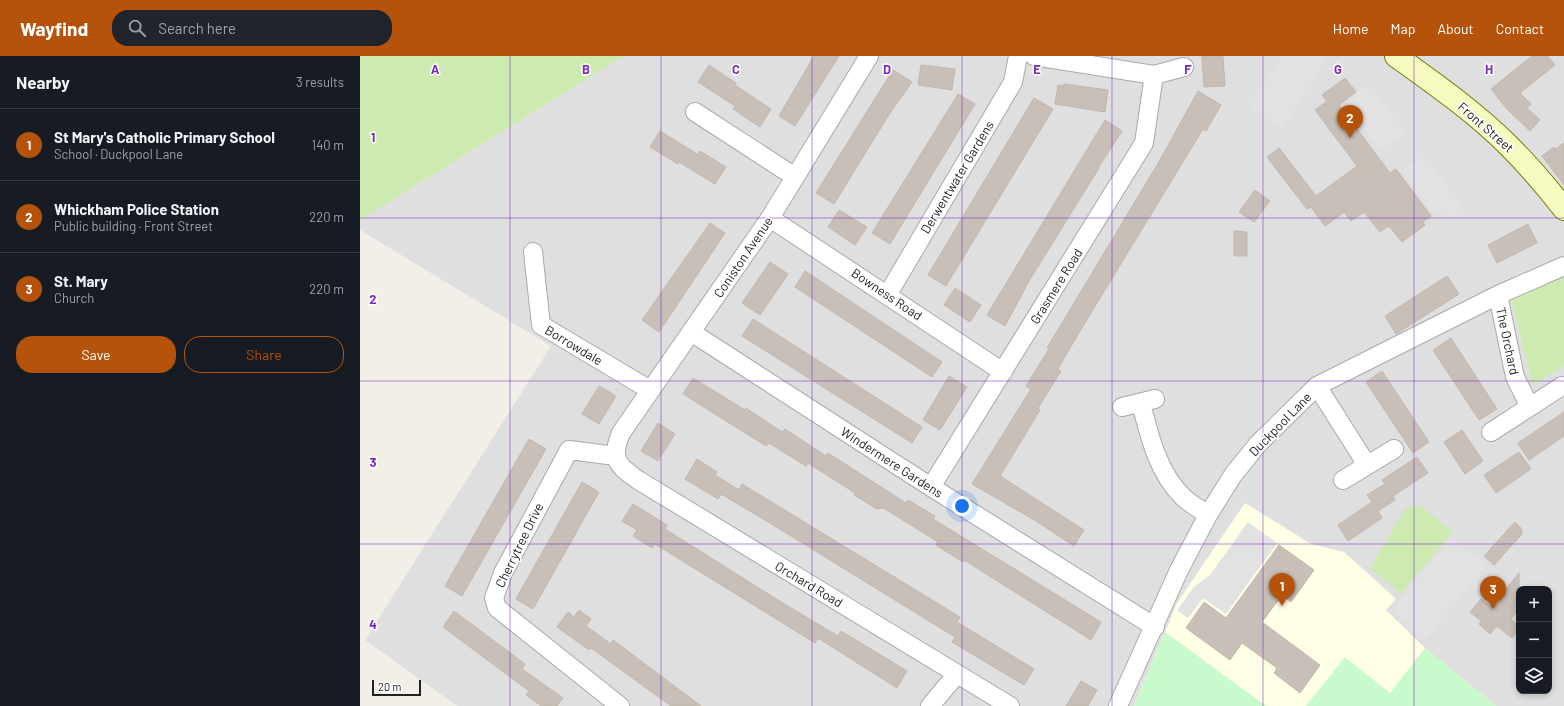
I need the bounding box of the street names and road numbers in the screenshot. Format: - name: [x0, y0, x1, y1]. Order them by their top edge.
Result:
- street label: Front Street: [1455, 98, 1517, 156]
- street label: Derwentwater Gardens: [917, 118, 997, 236]
- street label: Coniston Avenue: [710, 213, 776, 300]
- street label: Grasmere Road: [1026, 245, 1086, 327]
- street label: Bowness Road: [849, 265, 925, 323]
- street label: The Orchard: [1493, 306, 1523, 376]
- street label: Borrowdale: [542, 322, 606, 368]
- street label: Duckpool Lane: [1245, 389, 1315, 459]
- street label: Windermere Gardens: [838, 423, 946, 501]
- street label: Cherrytree Drive: [492, 500, 546, 590]
- street label: Orchard Road: [772, 557, 846, 611]

